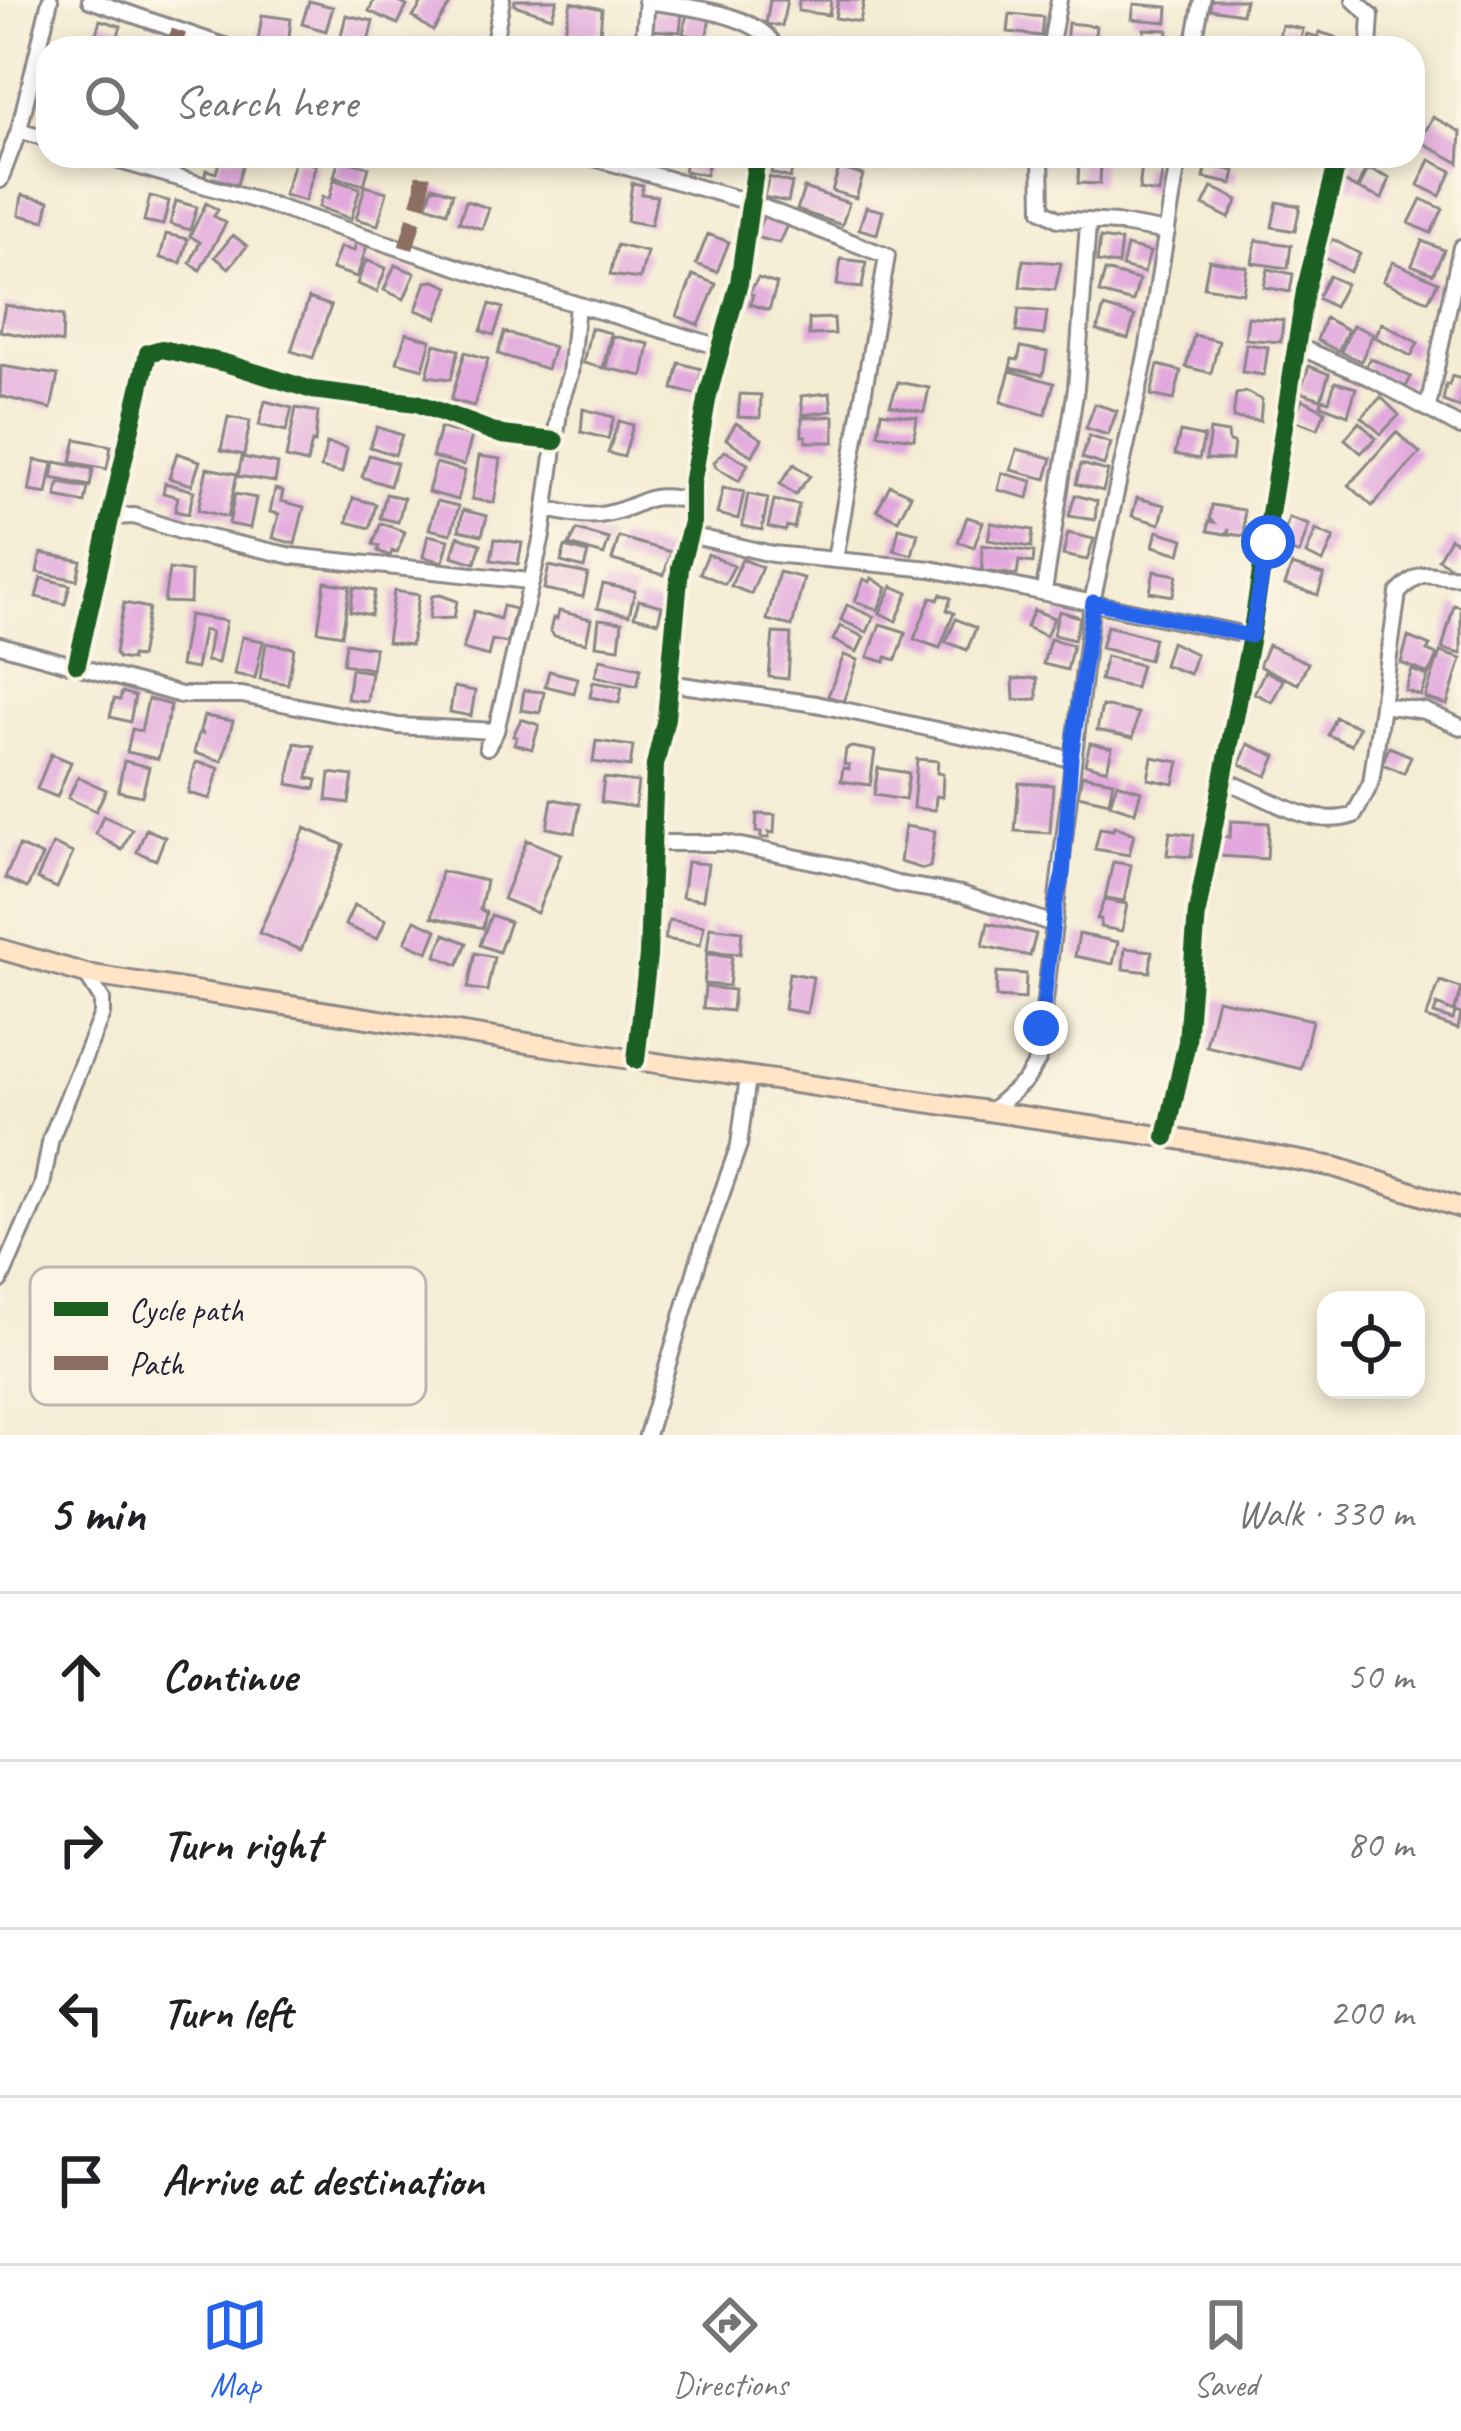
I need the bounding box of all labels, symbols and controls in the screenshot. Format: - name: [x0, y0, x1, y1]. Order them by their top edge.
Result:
- search box: [36, 36, 1425, 168]
- icon: search: [78, 69, 144, 135]
- text: Search here: [174, 74, 357, 131]
- route start: [1241, 515, 1295, 569]
- route end: [1014, 1001, 1068, 1055]
- legend: [30, 1267, 426, 1405]
- text: Cycle path: [129, 1289, 244, 1331]
- map controls: [1317, 1291, 1425, 1399]
- button: locate: [1317, 1291, 1425, 1399]
- text: Path: [129, 1343, 185, 1385]
- text: 5 min: [48, 1481, 145, 1545]
- text: Walk · 330 m: [1237, 1489, 1413, 1538]
- icon: ahead: [48, 1644, 114, 1710]
- text: Continue: [162, 1648, 296, 1705]
- text: 50 m: [1347, 1652, 1413, 1701]
- icon: right: [48, 1812, 114, 1878]
- text: Turn right: [162, 1816, 320, 1873]
- text: 80 m: [1347, 1820, 1413, 1869]
- icon: left: [48, 1980, 114, 2046]
- text: Turn left: [162, 1984, 292, 2041]
- text: 200 m: [1329, 1988, 1413, 2037]
- icon: arrive: [48, 2148, 114, 2214]
- text: Arrive at destination: [162, 2152, 484, 2209]
- tab: Map: [202, 2292, 268, 2406]
- tab: Directions: [673, 2292, 788, 2406]
- tab: Saved: [1193, 2292, 1259, 2406]

